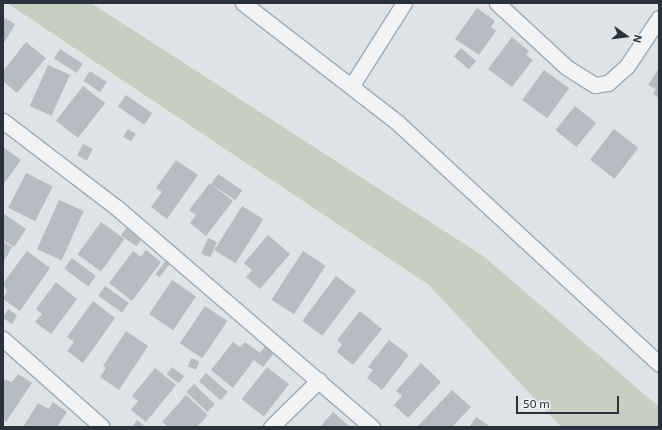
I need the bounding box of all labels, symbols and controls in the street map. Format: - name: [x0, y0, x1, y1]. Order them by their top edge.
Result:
- north arrow: [606, 16, 646, 56]
- text: N: [631, 34, 645, 44]
- scale bar: [518, 388, 621, 414]
- text: 50 m: [523, 396, 550, 410]

